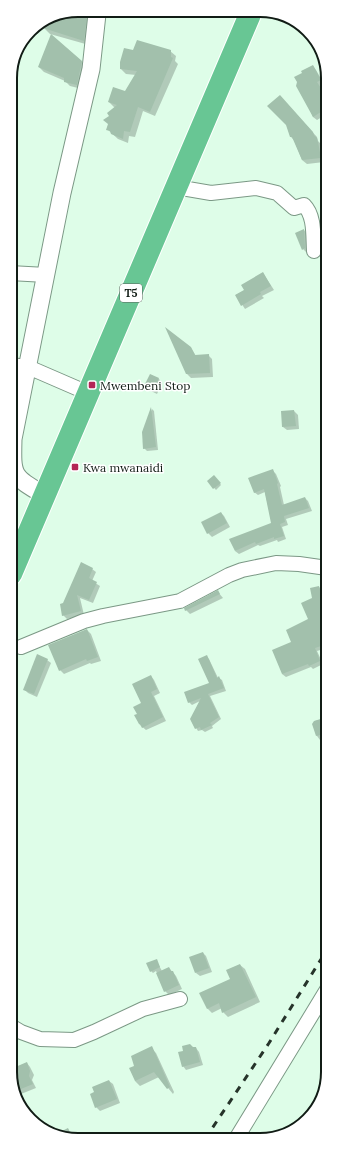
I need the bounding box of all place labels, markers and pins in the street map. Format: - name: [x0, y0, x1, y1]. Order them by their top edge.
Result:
- place label: Mwembeni Stop: [100, 378, 190, 393]
- marker: Mwembeni Stop: [87, 380, 97, 390]
- place label: Kwa mwanaidi: [83, 460, 163, 475]
- marker: Kwa mwanaidi: [70, 462, 80, 472]

